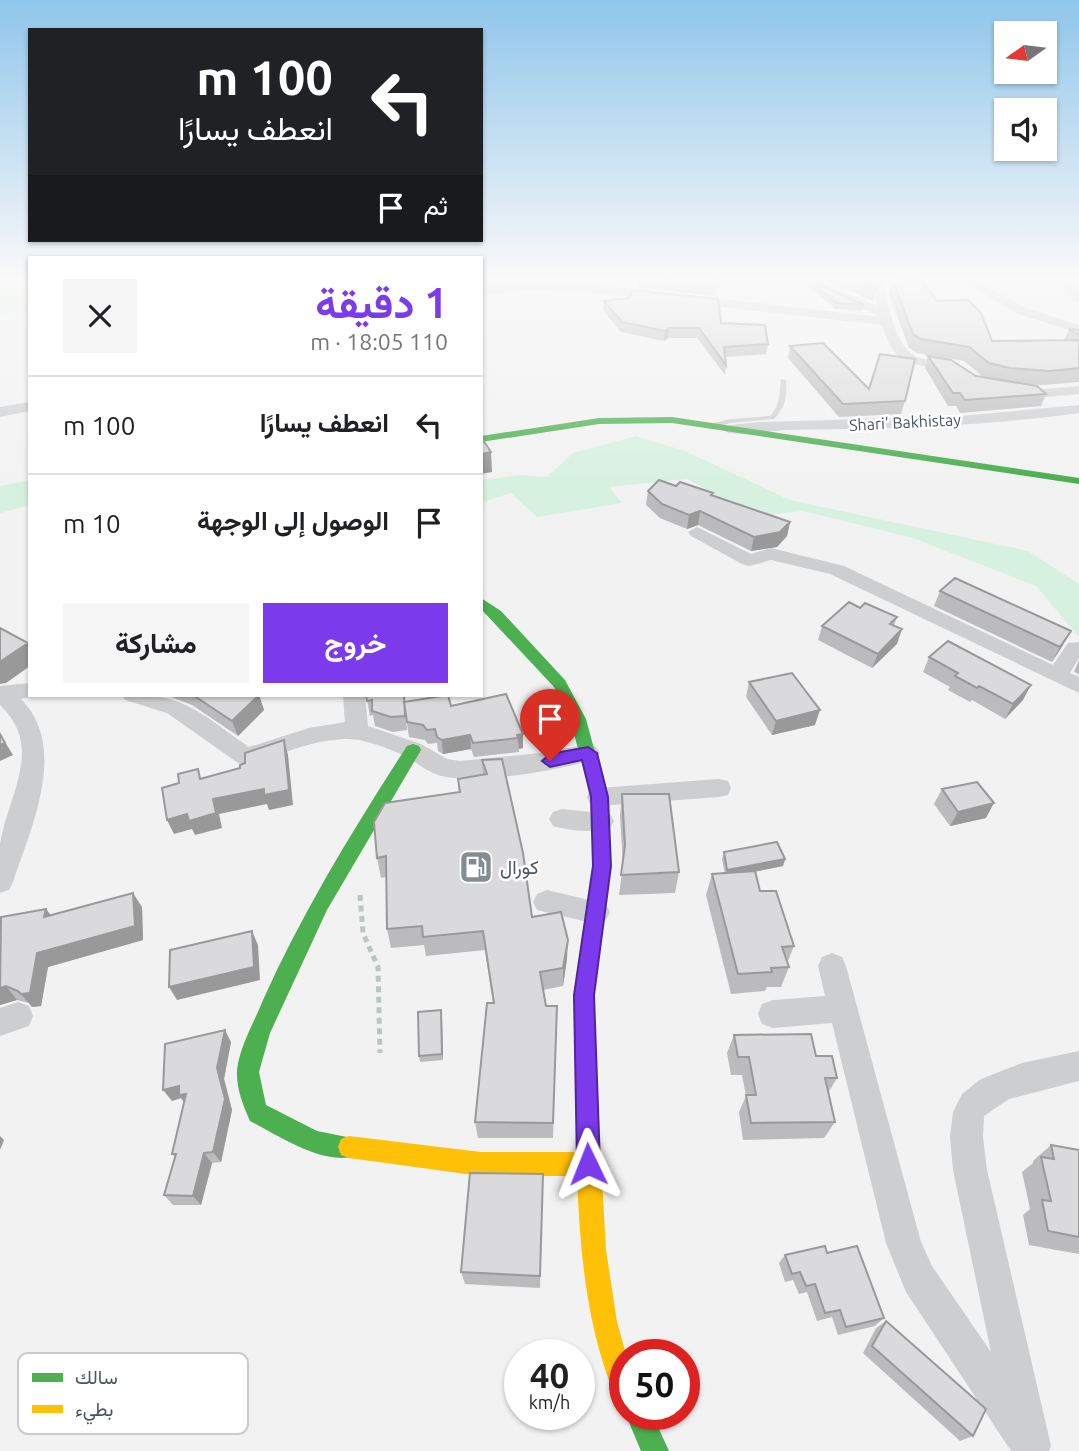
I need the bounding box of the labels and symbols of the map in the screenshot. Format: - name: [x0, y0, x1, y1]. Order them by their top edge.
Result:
- north arrow: [994, 21, 1057, 84]
- street label: Shari' Bakhistay: [849, 410, 962, 434]
- pin: [520, 689, 580, 761]
- fuel station icon: كورال: [457, 848, 495, 886]
- place label: كورال: [500, 856, 539, 879]
- position arrow: [551, 1127, 625, 1201]
- speed limit sign: 50: [609, 1339, 700, 1430]
- legend: [18, 1353, 248, 1434]
- text: سالك: [75, 1366, 118, 1388]
- text: بطيء: [75, 1398, 113, 1425]

